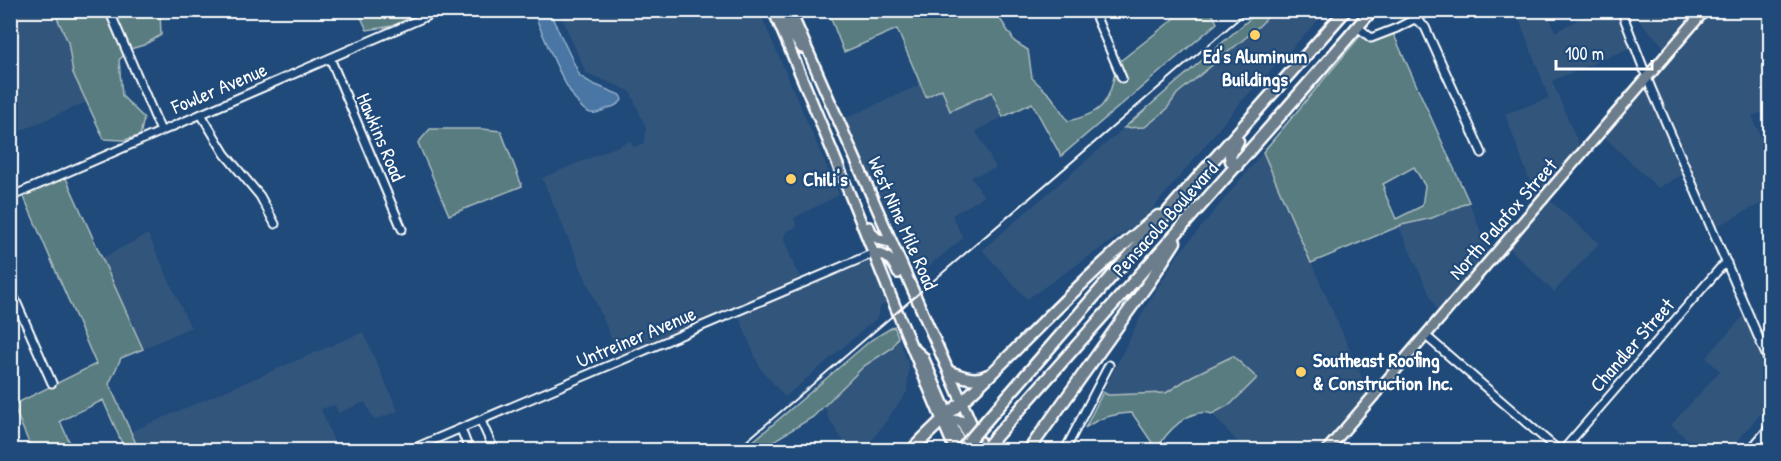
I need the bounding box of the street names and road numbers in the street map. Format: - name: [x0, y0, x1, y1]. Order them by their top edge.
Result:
- street label: Fowler Avenue: [166, 55, 271, 120]
- street label: Hawkins Road: [351, 89, 412, 185]
- street label: West Nine Mile Road: [862, 152, 945, 294]
- street label: North Palafox Street: [1442, 152, 1563, 285]
- street label: Pensacola Boulevard: [1106, 155, 1224, 282]
- street label: Chandler Street: [1583, 291, 1681, 397]
- street label: Untreiner Avenue: [572, 299, 700, 374]

